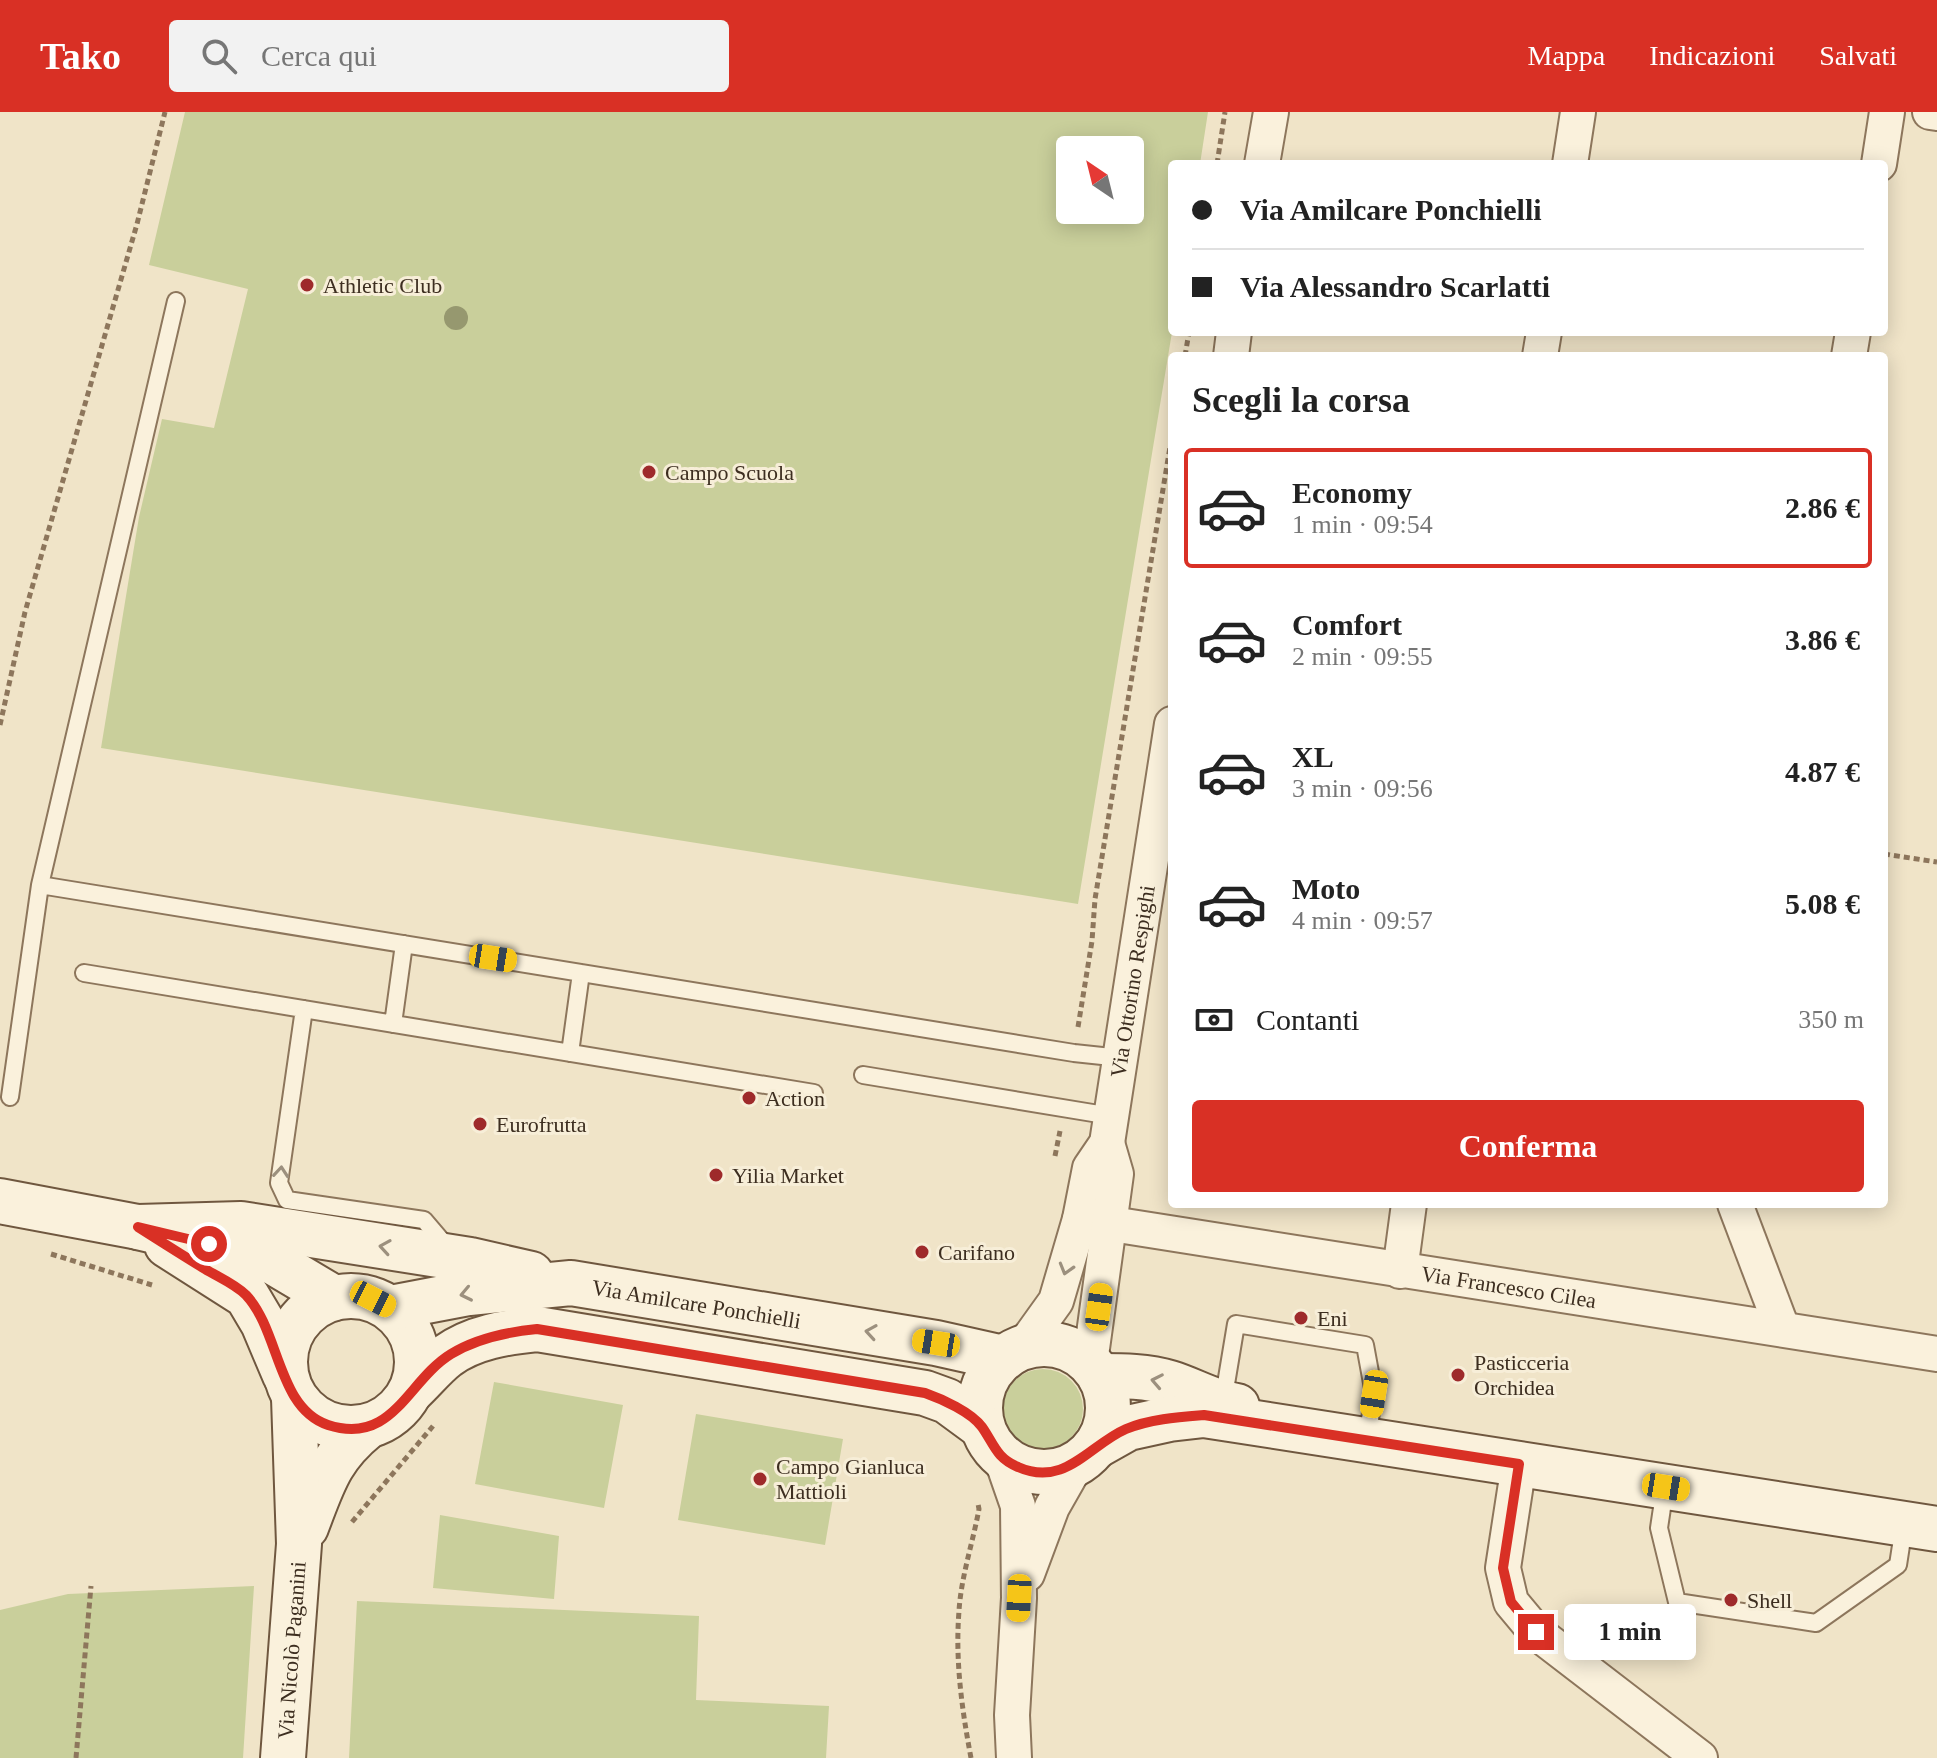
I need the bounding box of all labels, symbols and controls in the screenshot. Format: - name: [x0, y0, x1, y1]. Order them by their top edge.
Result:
- search box: [169, 20, 729, 92]
- icon: search: [197, 34, 241, 78]
- text: Tako: [40, 35, 121, 77]
- text: Cerca qui: [261, 39, 377, 72]
- text: Mappa: [1528, 40, 1605, 71]
- text: Indicazioni: [1649, 40, 1775, 71]
- text: Salvati: [1819, 40, 1897, 71]
- north arrow: [1056, 136, 1144, 224]
- map controls: [1056, 136, 1144, 224]
- text: Via Amilcare Ponchielli: [1240, 193, 1542, 226]
- text: Via Alessandro Scarlatti: [1240, 270, 1550, 303]
- place label: Athletic Club: [323, 273, 442, 298]
- marker: Athletic Club: [298, 276, 316, 294]
- text: Scegli la corsa: [1192, 380, 1410, 420]
- place label: Campo Scuola: [665, 460, 794, 485]
- marker: Campo Scuola: [640, 463, 658, 481]
- icon: car: [1196, 472, 1268, 544]
- text: Economy: [1292, 476, 1412, 509]
- text: 2.86 €: [1785, 491, 1860, 524]
- text: 1 min · 09:54: [1292, 510, 1433, 539]
- icon: car: [1196, 604, 1268, 676]
- text: Comfort: [1292, 608, 1402, 641]
- text: 3.86 €: [1785, 623, 1860, 656]
- text: 2 min · 09:55: [1292, 642, 1433, 671]
- icon: car: [1196, 736, 1268, 808]
- text: XL: [1292, 740, 1334, 773]
- text: 4.87 €: [1785, 755, 1860, 788]
- text: 3 min · 09:56: [1292, 774, 1433, 803]
- icon: car: [1196, 868, 1268, 940]
- text: Moto: [1292, 872, 1360, 905]
- street label: Via Ottorino Respighi: [1105, 883, 1159, 1079]
- text: 5.08 €: [1785, 887, 1860, 920]
- text: 4 min · 09:57: [1292, 906, 1433, 935]
- car: [467, 942, 519, 974]
- icon: cash: [1192, 998, 1236, 1042]
- text: Contanti: [1256, 1003, 1359, 1036]
- text: 350 m: [1798, 1005, 1864, 1034]
- place label: Action: [765, 1086, 825, 1111]
- marker: Action: [740, 1089, 758, 1107]
- button: Conferma: [1192, 1100, 1864, 1192]
- place label: Eurofrutta: [496, 1112, 587, 1137]
- marker: Eurofrutta: [471, 1115, 489, 1133]
- place label: Yilia Market: [732, 1163, 844, 1188]
- one-way arrow: [272, 1165, 289, 1178]
- marker: Yilia Market: [707, 1166, 725, 1184]
- route start: [191, 1226, 227, 1262]
- one-way arrow: [378, 1239, 392, 1256]
- place label: Carifano: [938, 1240, 1015, 1265]
- marker: Carifano: [913, 1243, 931, 1261]
- street label: Via Francesco Cilea: [1419, 1260, 1598, 1313]
- one-way arrow: [1059, 1262, 1075, 1275]
- street label: Via Amilcare Ponchielli: [590, 1274, 803, 1333]
- car: [346, 1277, 400, 1321]
- car: [1084, 1282, 1114, 1332]
- one-way arrow: [460, 1285, 473, 1302]
- place label: Eni: [1317, 1306, 1348, 1331]
- marker: Eni: [1292, 1309, 1310, 1327]
- one-way arrow: [865, 1324, 878, 1341]
- car: [910, 1327, 962, 1359]
- place label: Pasticceria Orchidea: [1474, 1350, 1570, 1400]
- marker: Pasticceria Orchidea: [1449, 1366, 1467, 1384]
- car: [1358, 1368, 1390, 1420]
- one-way arrow: [1151, 1373, 1164, 1390]
- place label: Campo Gianluca Mattioli: [776, 1454, 925, 1504]
- marker: Campo Gianluca Mattioli: [751, 1470, 769, 1488]
- car: [1640, 1471, 1692, 1503]
- street label: Via Nicolò Paganini: [272, 1560, 310, 1740]
- car: [1006, 1573, 1032, 1623]
- place label: Shell: [1747, 1588, 1792, 1613]
- marker: Shell: [1722, 1591, 1740, 1609]
- callout: 1 min: [1564, 1604, 1696, 1660]
- route end: [1518, 1614, 1554, 1650]
- text: 1 min: [1599, 1617, 1661, 1646]

